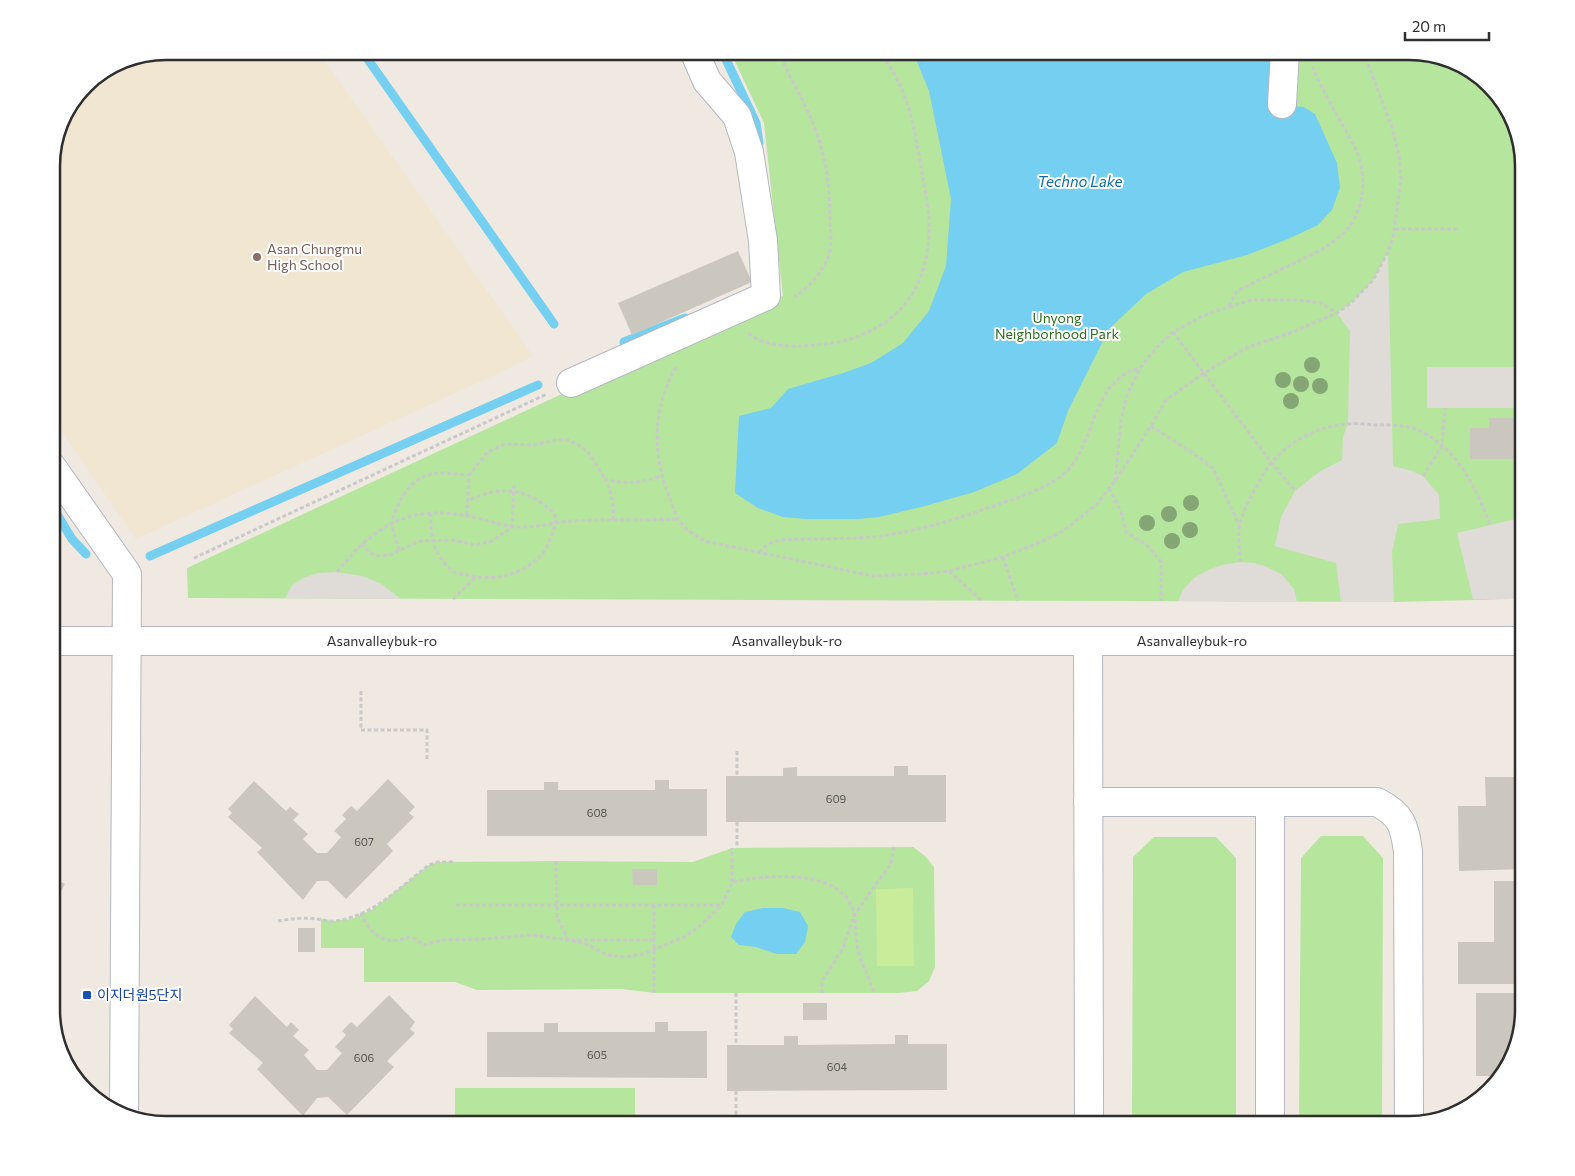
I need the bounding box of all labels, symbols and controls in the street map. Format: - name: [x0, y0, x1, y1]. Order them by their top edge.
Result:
- scale bar: [1405, 10, 1489, 42]
- text: 20 m: [1412, 17, 1446, 35]
- water label: Techno Lake: [1038, 172, 1123, 190]
- place label: Asan Chungmu High School: [267, 240, 362, 273]
- marker: Asan Chungmu High School: [251, 251, 263, 263]
- park label: Unyong Neighborhood Park: [995, 309, 1120, 342]
- street label: Asanvalleybuk-ro: [327, 632, 437, 649]
- street label: Asanvalleybuk-ro: [732, 632, 842, 649]
- street label: Asanvalleybuk-ro: [1137, 632, 1247, 649]
- house number: 609: [826, 792, 847, 805]
- house number: 608: [587, 806, 608, 819]
- house number: 607: [354, 835, 374, 848]
- place label: 이지더원5단지: [97, 986, 182, 1003]
- marker: 이지더원5단지: [81, 989, 93, 1001]
- house number: 605: [587, 1048, 607, 1061]
- house number: 606: [354, 1051, 375, 1064]
- house number: 604: [827, 1060, 848, 1073]

